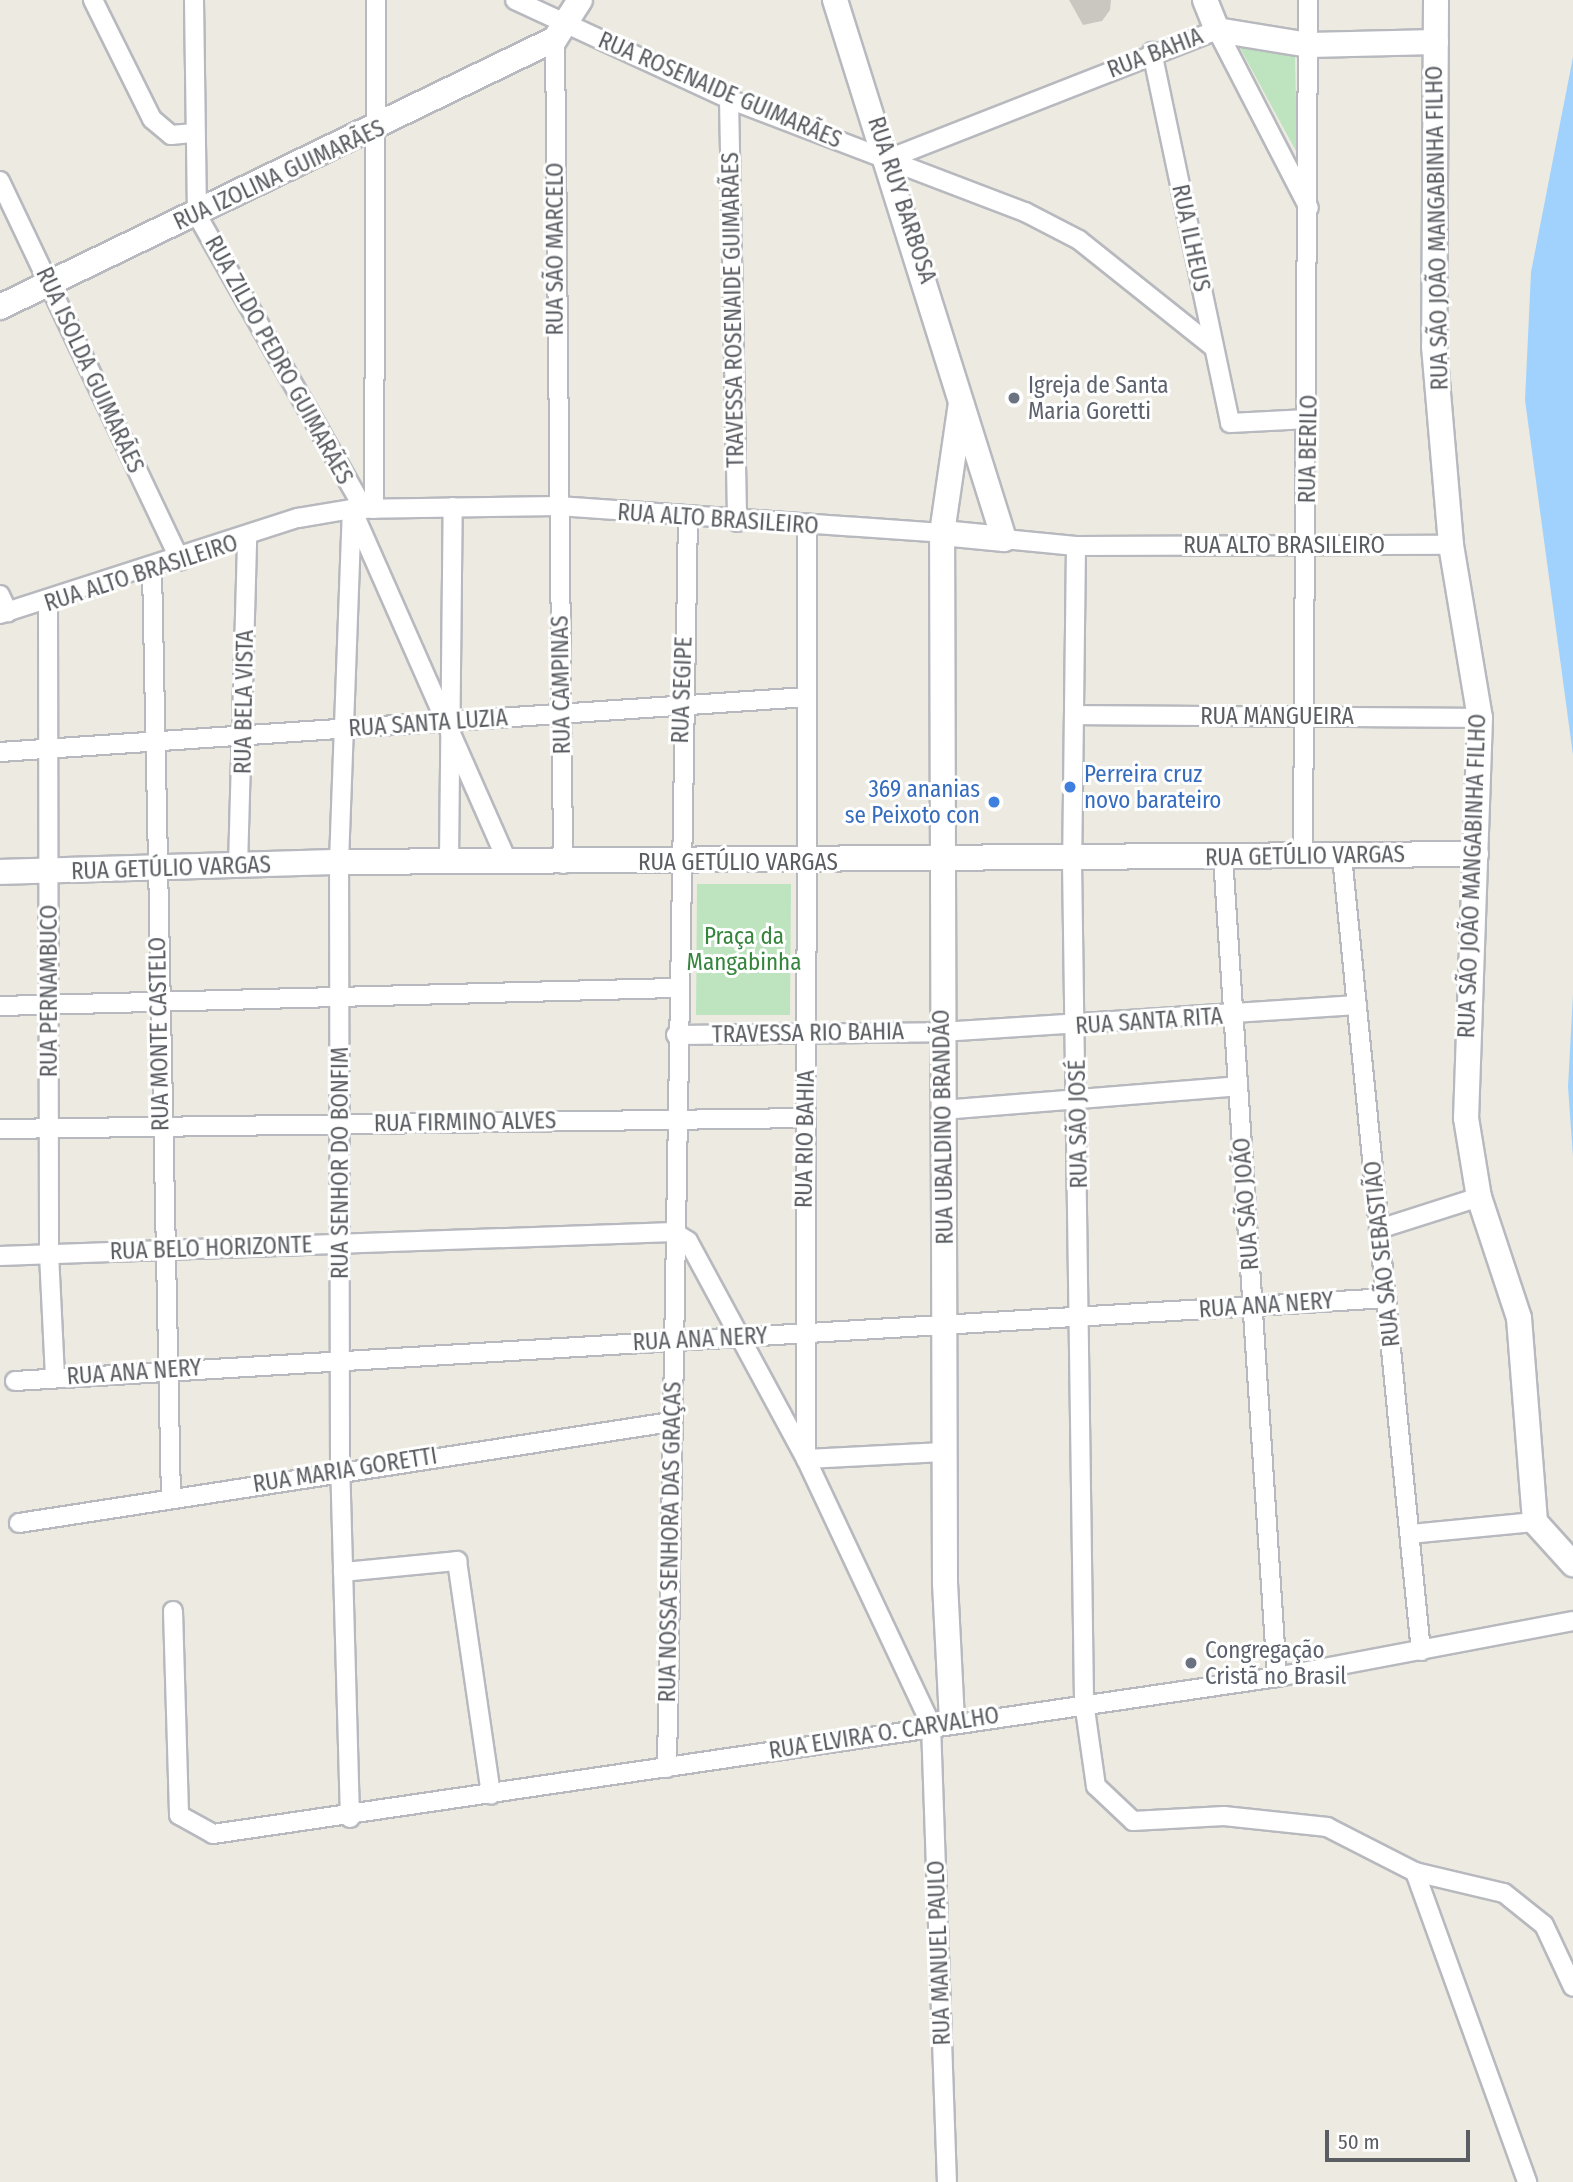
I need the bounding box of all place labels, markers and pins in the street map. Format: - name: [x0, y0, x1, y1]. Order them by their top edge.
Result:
- place label: Igreja de Santa Maria Goretti: [1028, 371, 1169, 425]
- marker: Igreja de Santa Maria Goretti: [1006, 390, 1022, 406]
- place label: Perreira cruz novo barateiro: [1084, 760, 1221, 814]
- place label: 369 ananias se Peixoto con: [845, 775, 980, 829]
- marker: Perreira cruz novo barateiro: [1062, 779, 1078, 795]
- marker: 369 ananias se Peixoto con: [986, 794, 1002, 810]
- place label: Congregação Cristã no Brasil: [1205, 1636, 1346, 1690]
- marker: Congregação Cristã no Brasil: [1183, 1655, 1199, 1671]

